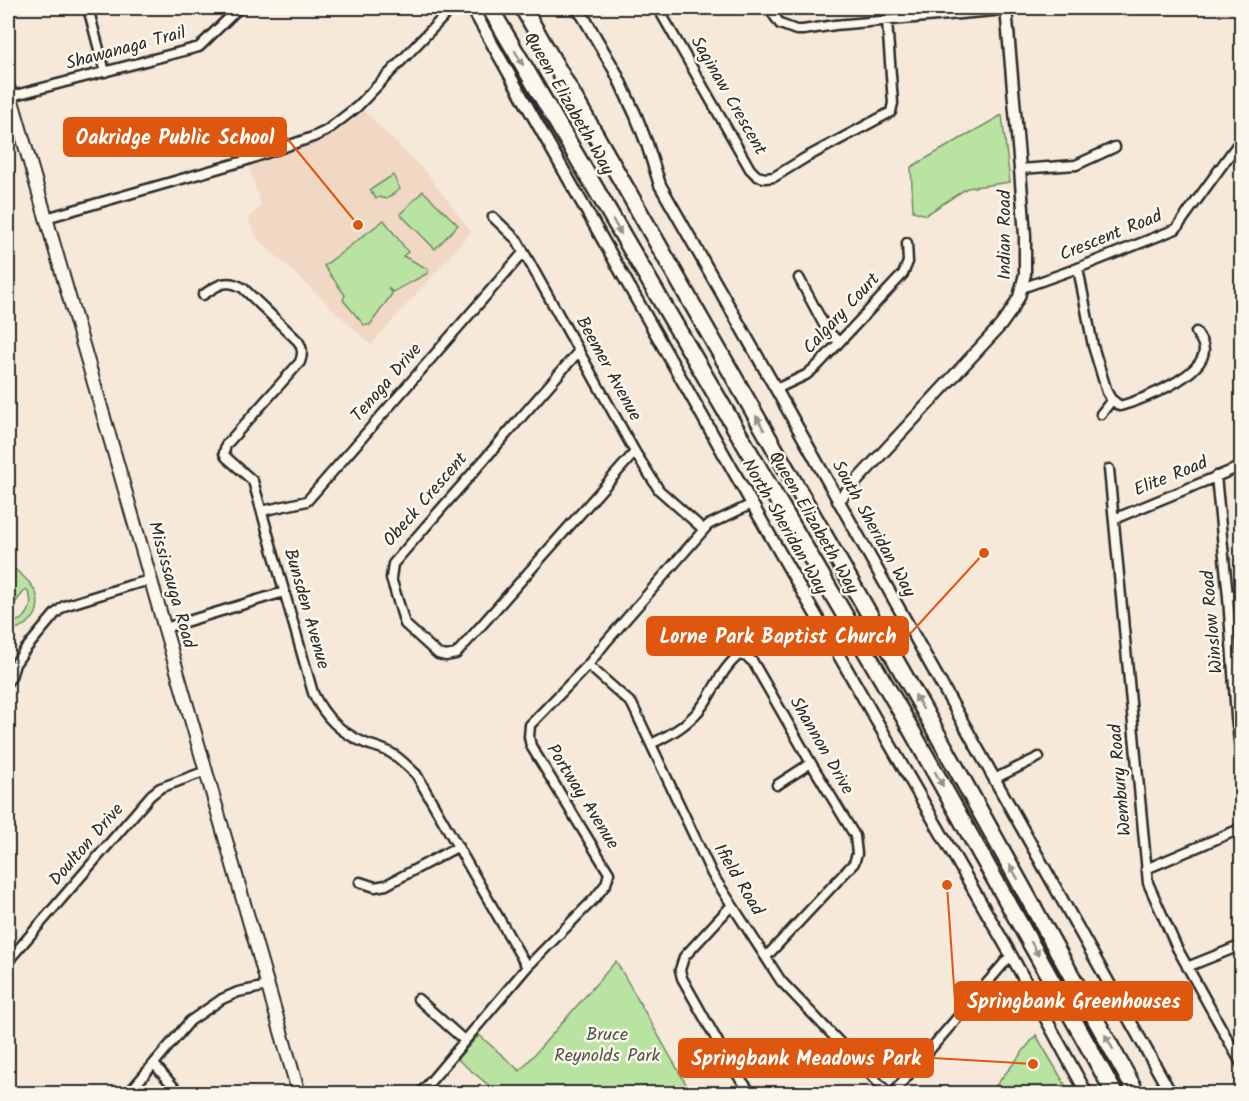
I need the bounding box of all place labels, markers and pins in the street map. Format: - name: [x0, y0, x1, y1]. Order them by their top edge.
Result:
- callout: Oakridge Public School: [64, 118, 286, 156]
- callout: Lorne Park Baptist Church: [647, 617, 908, 655]
- callout: Springbank Greenhouses: [955, 982, 1192, 1020]
- callout: Springbank Meadows Park: [679, 1039, 933, 1077]

